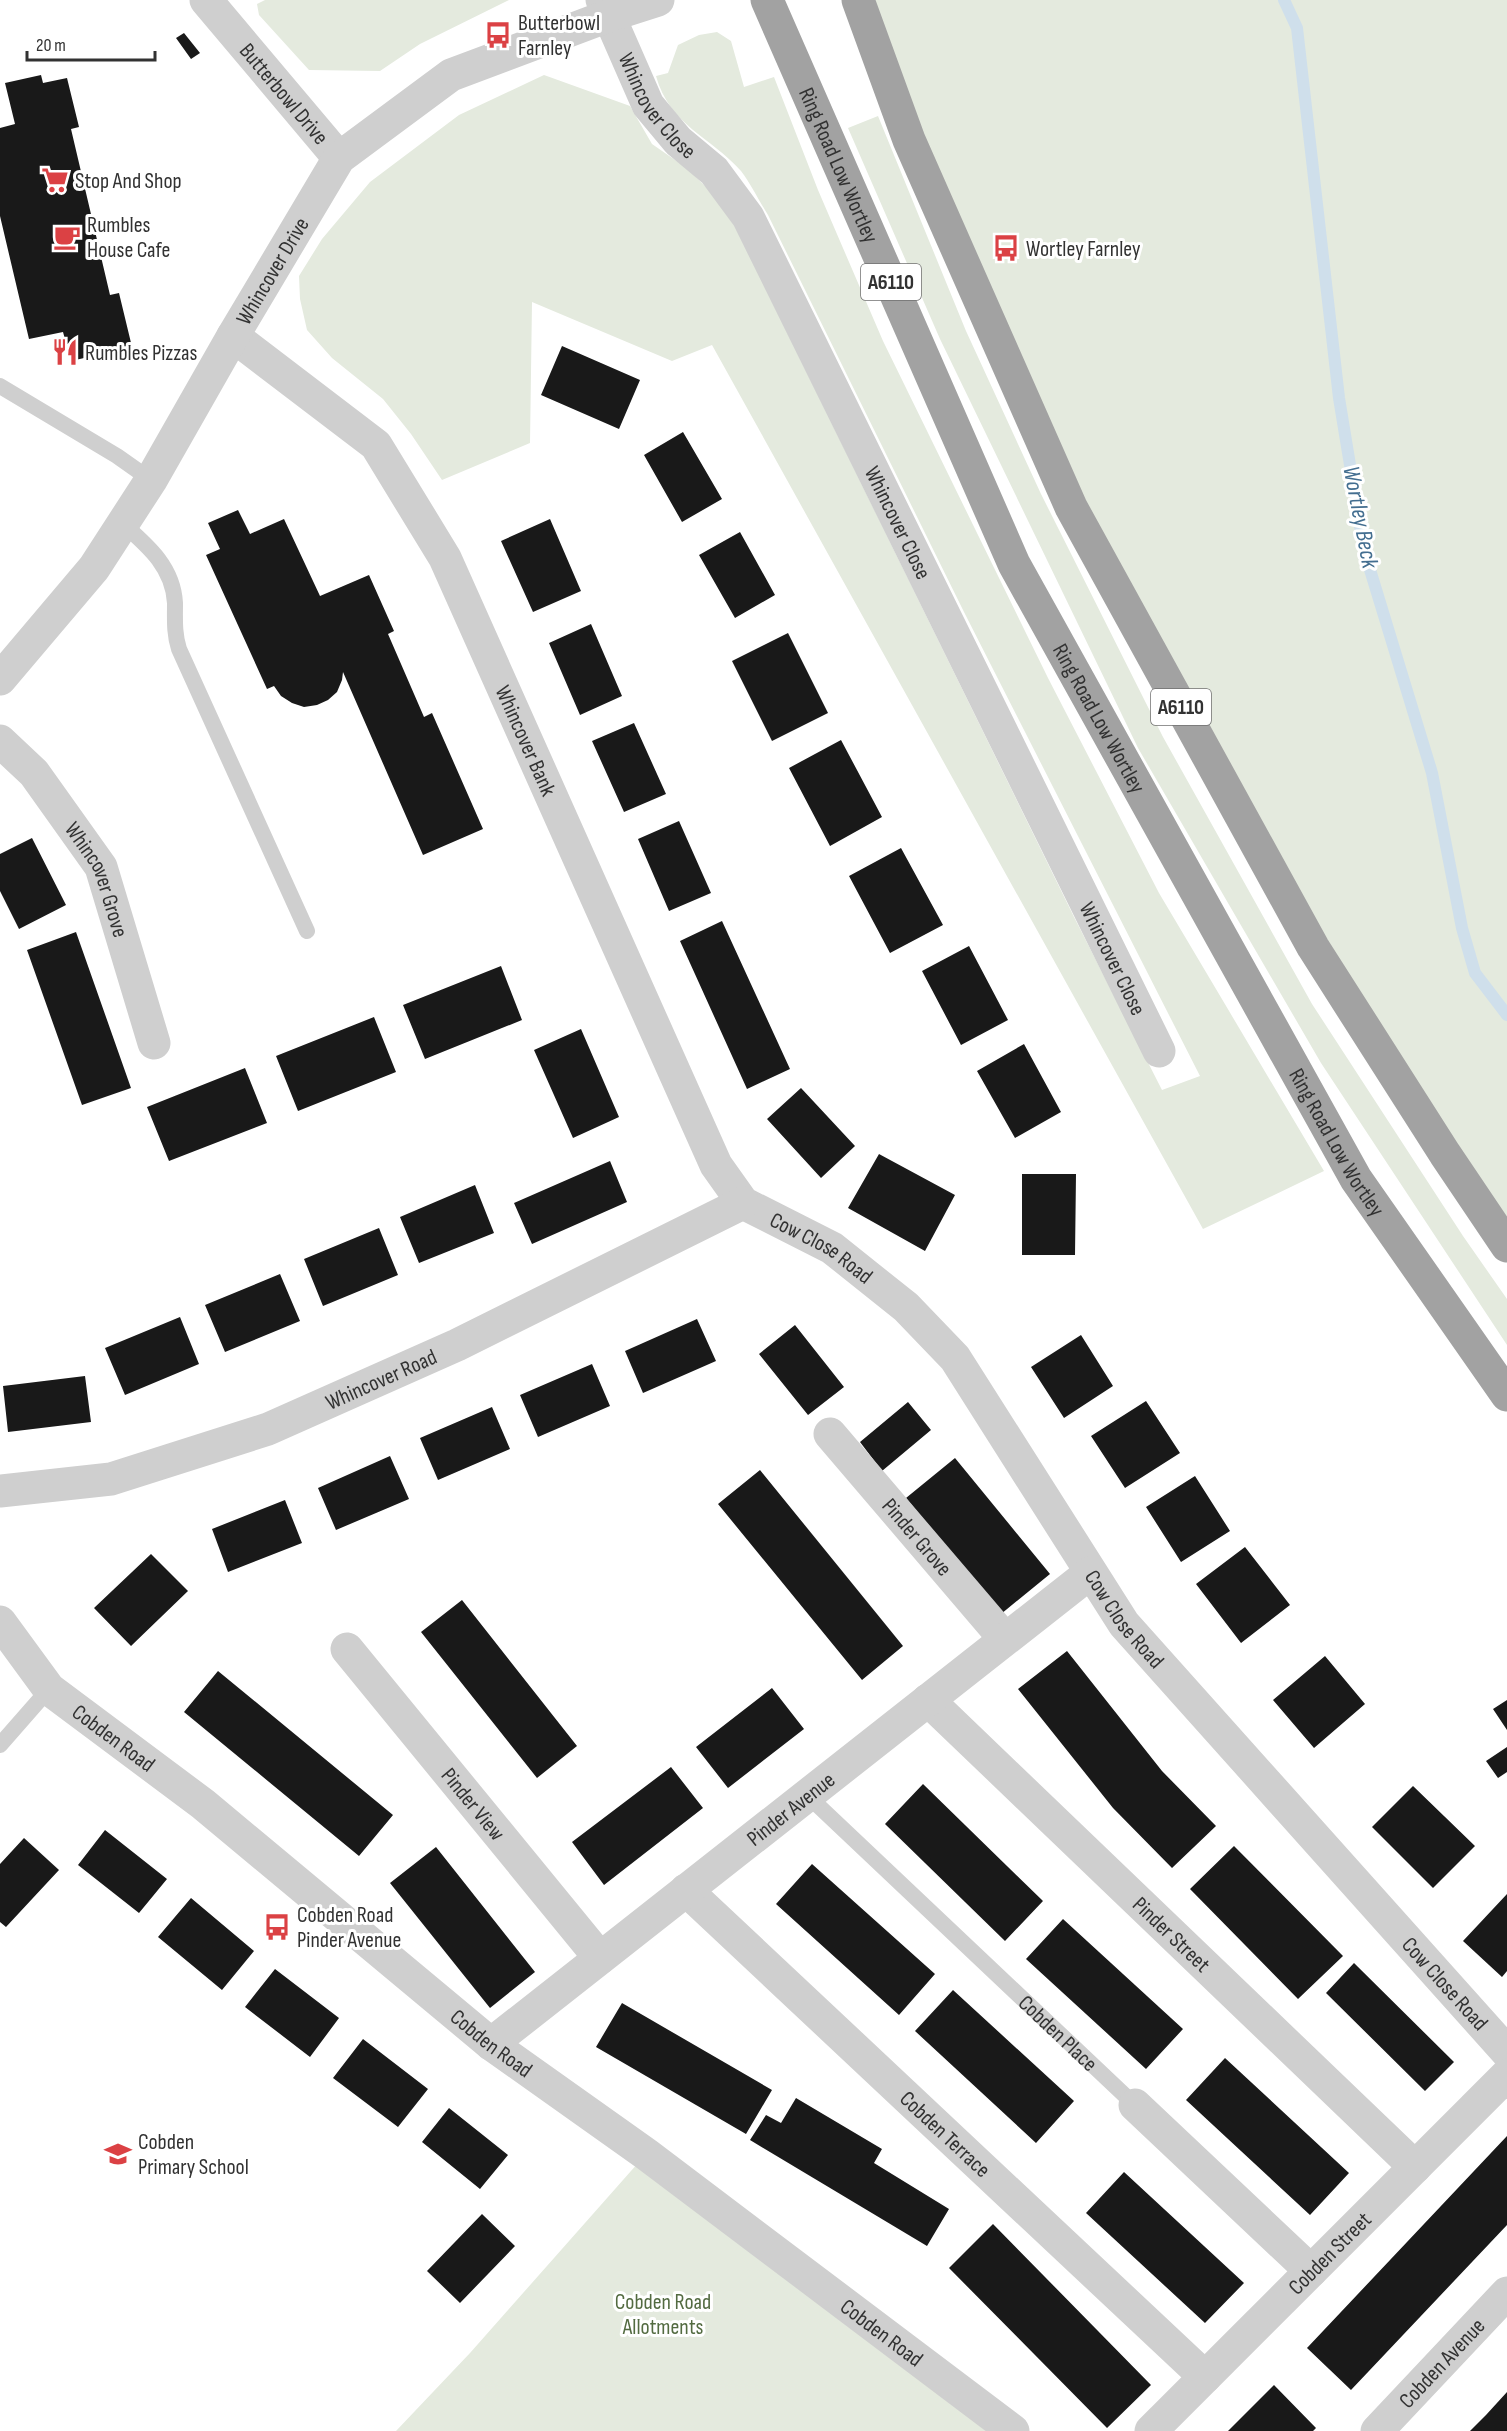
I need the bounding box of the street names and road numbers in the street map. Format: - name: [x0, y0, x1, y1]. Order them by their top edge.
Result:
- street label: Butterbowl Drive: [233, 38, 334, 150]
- street label: Whincover Close: [612, 49, 701, 165]
- street label: Ring Road Low Wortley: [792, 84, 884, 248]
- street label: Whincover Drive: [231, 213, 316, 330]
- road number: A6110: [861, 264, 921, 300]
- street label: Whincover Close: [858, 462, 936, 584]
- street label: Ring Road Low Wortley: [1046, 639, 1151, 799]
- street label: Whincover Bank: [489, 682, 562, 801]
- road number: A6110: [1151, 689, 1211, 725]
- street label: Whincover Grove: [58, 817, 133, 941]
- street label: Whincover Close: [1073, 898, 1151, 1020]
- street label: Ring Road Low Wortley: [1282, 1064, 1390, 1222]
- street label: Cow Close Road: [765, 1207, 878, 1290]
- street label: Whincover Road: [322, 1344, 441, 1417]
- street label: Pinder Grove: [876, 1493, 957, 1582]
- street label: Cow Close Road: [1078, 1565, 1169, 1674]
- street label: Cobden Road: [66, 1699, 160, 1778]
- street label: Pinder View: [435, 1763, 510, 1846]
- street label: Pinder Avenue: [742, 1767, 841, 1853]
- street label: Pinder Street: [1127, 1892, 1216, 1979]
- street label: Cow Close Road: [1396, 1932, 1493, 2037]
- street label: Cobden Place: [1012, 1990, 1103, 2078]
- street label: Cobden Road: [444, 2004, 537, 2084]
- street label: Cobden Terrace: [894, 2086, 996, 2184]
- street label: Cobden Street: [1283, 2207, 1378, 2301]
- street label: Cobden Road: [835, 2294, 928, 2373]
- street label: Cobden Avenue: [1394, 2313, 1491, 2414]

